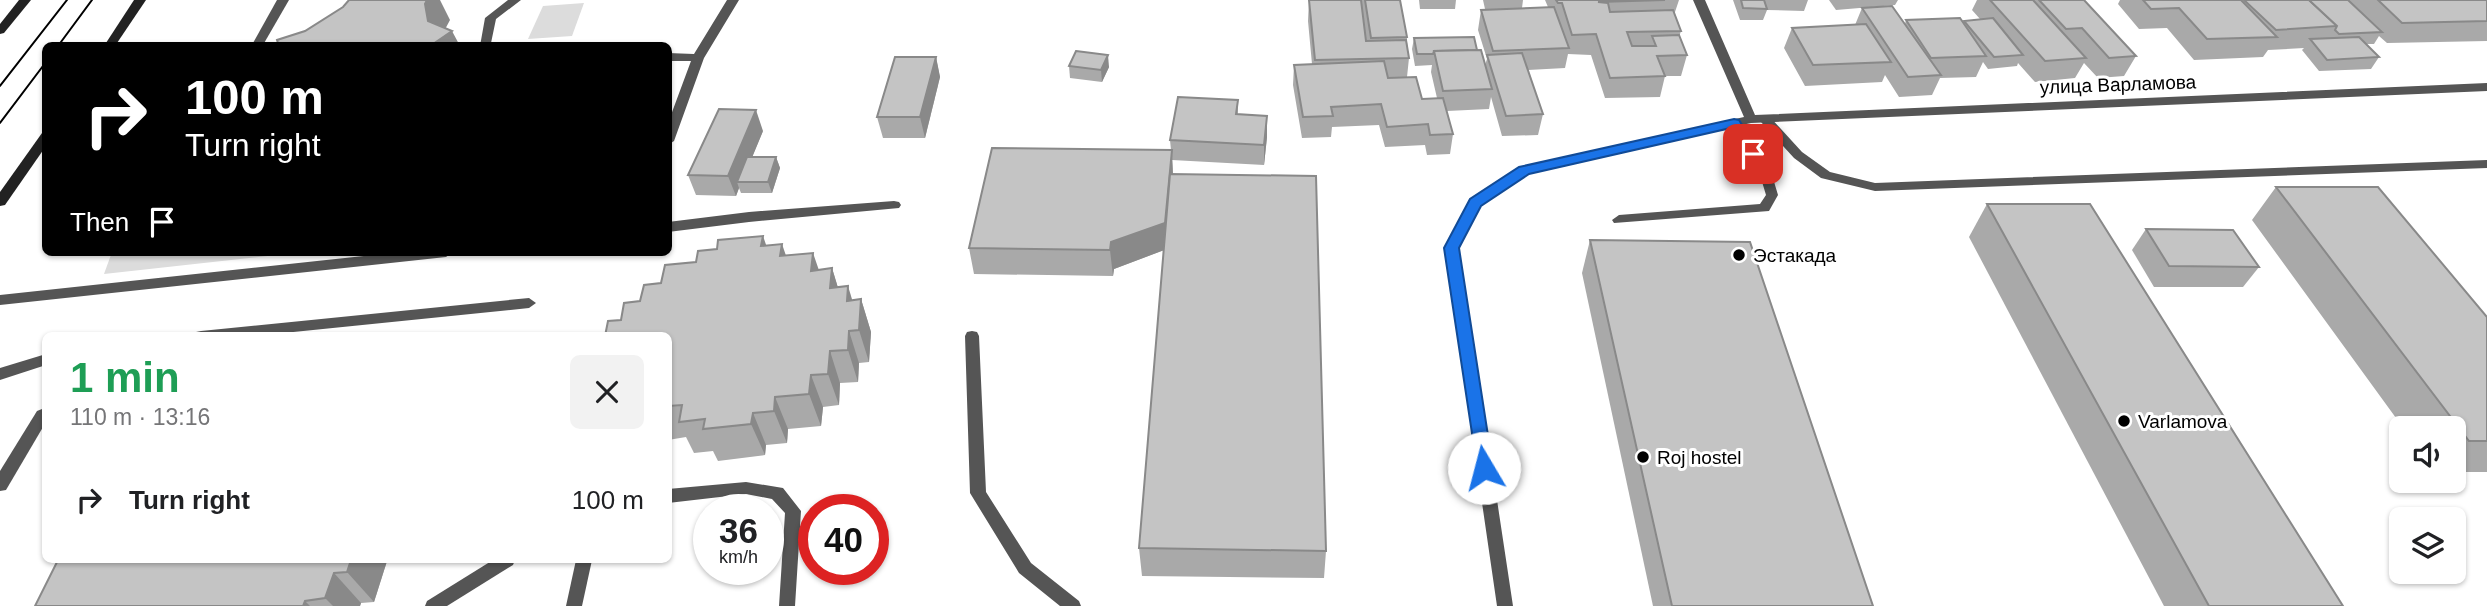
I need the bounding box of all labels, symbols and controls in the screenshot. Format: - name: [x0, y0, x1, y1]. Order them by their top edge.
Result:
- icon: right: [70, 70, 161, 161]
- text: 100 m: [185, 70, 324, 124]
- street label: улица Варламова: [2039, 71, 2197, 98]
- pin: [1723, 124, 1783, 184]
- text: Turn right: [185, 127, 321, 163]
- icon: arrive: [1734, 135, 1772, 173]
- icon: arrive: [143, 203, 181, 241]
- text: Then: [70, 207, 129, 237]
- place label: Эстакада: [1753, 245, 1837, 266]
- marker: Эстакада: [1731, 247, 1747, 263]
- text: 1 min: [70, 354, 180, 401]
- button: close: [570, 355, 644, 429]
- text: 110 m · 13:16: [70, 404, 210, 430]
- place label: Varlamova: [2138, 411, 2228, 432]
- marker: Varlamova: [2116, 413, 2132, 429]
- map controls: [2389, 416, 2466, 584]
- button: sound: [2389, 416, 2466, 493]
- position arrow: [1447, 431, 1521, 505]
- place label: Roj hostel: [1657, 447, 1742, 468]
- marker: Roj hostel: [1635, 449, 1651, 465]
- icon: right: [70, 481, 108, 519]
- text: Turn right: [129, 485, 250, 515]
- text: 100 m: [572, 485, 644, 515]
- speed limit sign: 40: [798, 494, 889, 585]
- button: layers: [2389, 507, 2466, 584]
- text: 36: [719, 511, 758, 550]
- text: km/h: [719, 547, 758, 567]

